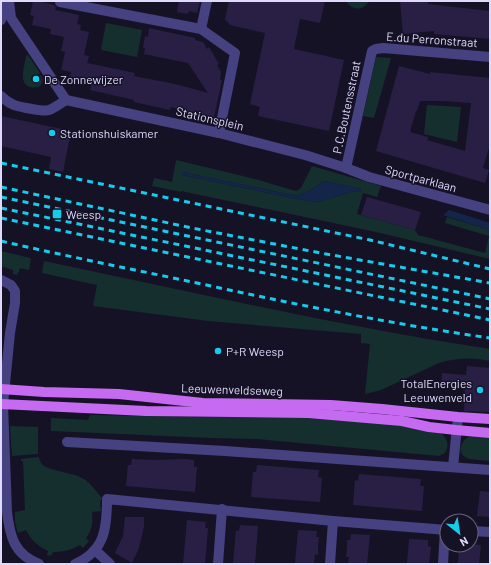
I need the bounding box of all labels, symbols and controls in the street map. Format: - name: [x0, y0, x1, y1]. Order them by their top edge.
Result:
- street label: E.du Perronstraat: [386, 29, 478, 49]
- street label: P.C.Boutensstraat: [329, 59, 363, 155]
- place label: De Zonnewijzer: [44, 72, 124, 86]
- marker: De Zonnewijzer: [31, 74, 41, 84]
- street label: Stationsplein: [175, 103, 245, 133]
- place label: Stationshuiskamer: [60, 126, 159, 140]
- marker: Stationshuiskamer: [47, 128, 57, 138]
- street label: Sportparklaan: [384, 162, 458, 194]
- place label: Weesp: [66, 207, 101, 221]
- marker: Weesp: [51, 208, 63, 220]
- place label: P+R Weesp: [226, 344, 284, 358]
- marker: P+R Weesp: [213, 346, 223, 356]
- place label: TotalEnergies Leeuwenveld: [400, 376, 472, 404]
- street label: Leeuwenveldseweg: [181, 380, 283, 398]
- marker: TotalEnergies Leeuwenveld: [475, 385, 485, 395]
- north arrow: [439, 513, 479, 553]
- text: N: [458, 535, 471, 550]

